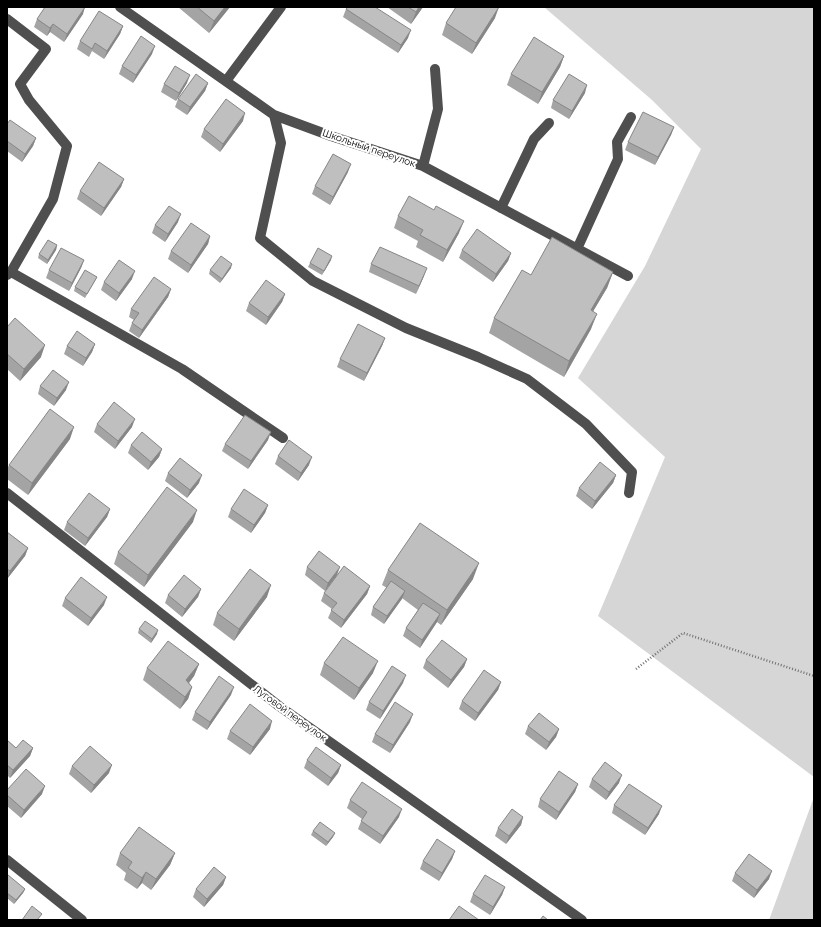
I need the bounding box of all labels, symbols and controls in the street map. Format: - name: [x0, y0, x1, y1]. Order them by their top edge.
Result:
- street label: Школьный переулок: [321, 127, 417, 169]
- street label: Луговой переулок: [251, 683, 329, 743]

